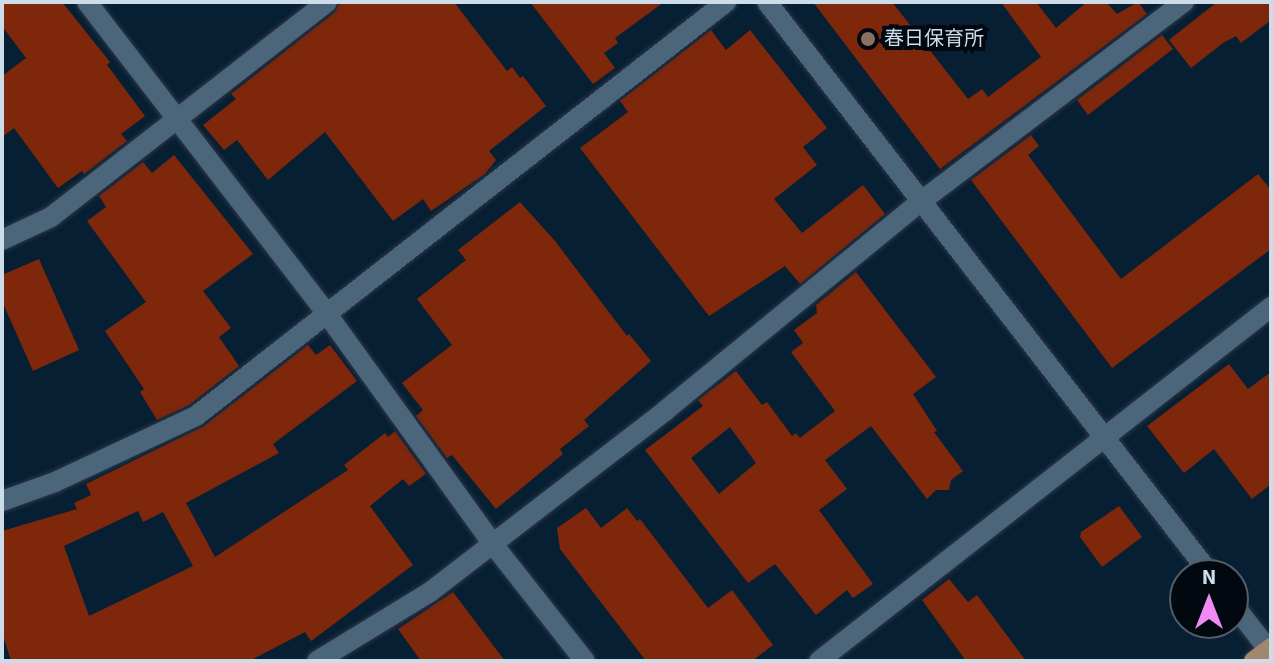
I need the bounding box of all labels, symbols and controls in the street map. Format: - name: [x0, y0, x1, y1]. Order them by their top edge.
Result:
- place label: 春日保育所: [884, 27, 984, 51]
- marker: 春日保育所: [859, 30, 877, 48]
- north arrow: [1169, 559, 1249, 639]
- text: N: [1202, 561, 1216, 593]

